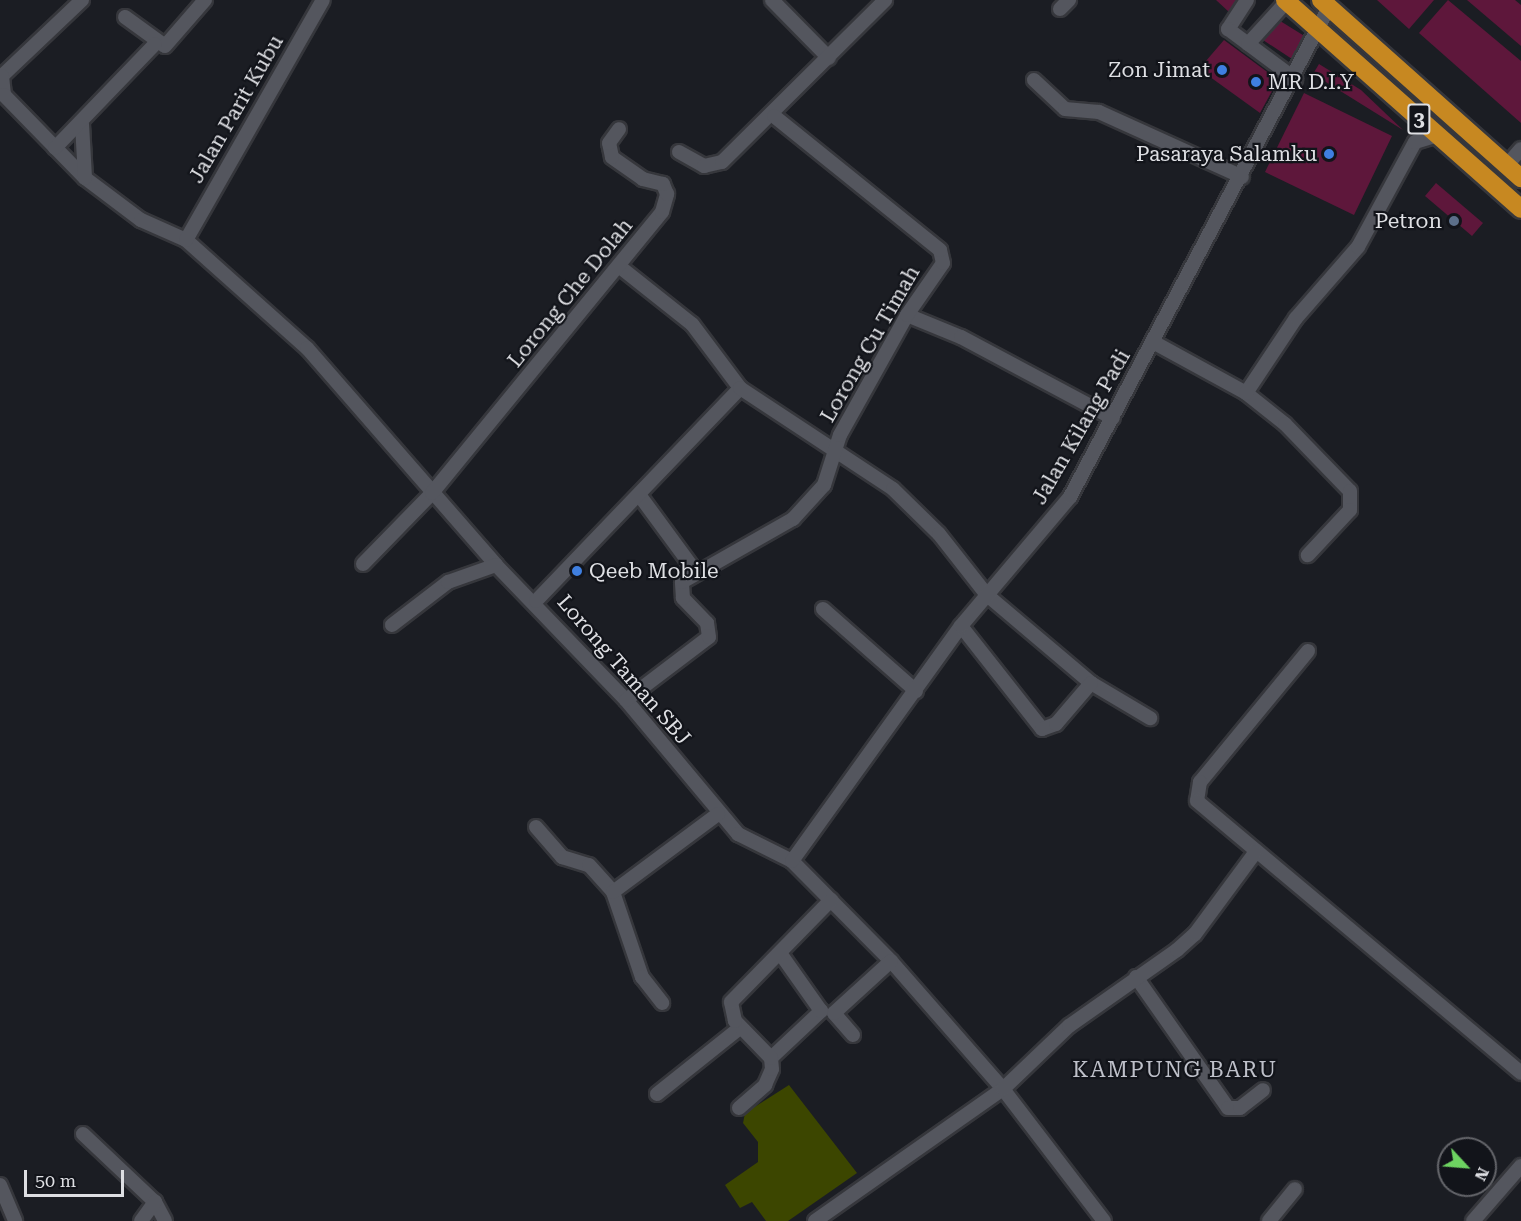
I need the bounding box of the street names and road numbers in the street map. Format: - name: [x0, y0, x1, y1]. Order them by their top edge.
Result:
- street label: Jalan Parit Kubu: [183, 31, 289, 187]
- road number: 3: [1407, 102, 1431, 136]
- street label: Lorong Che Dolah: [502, 213, 638, 373]
- street label: Lorong Cu Timah: [815, 261, 925, 427]
- street label: Jalan Kilang Padi: [1026, 345, 1136, 509]
- street label: Lorong Taman SBJ: [552, 590, 696, 750]

